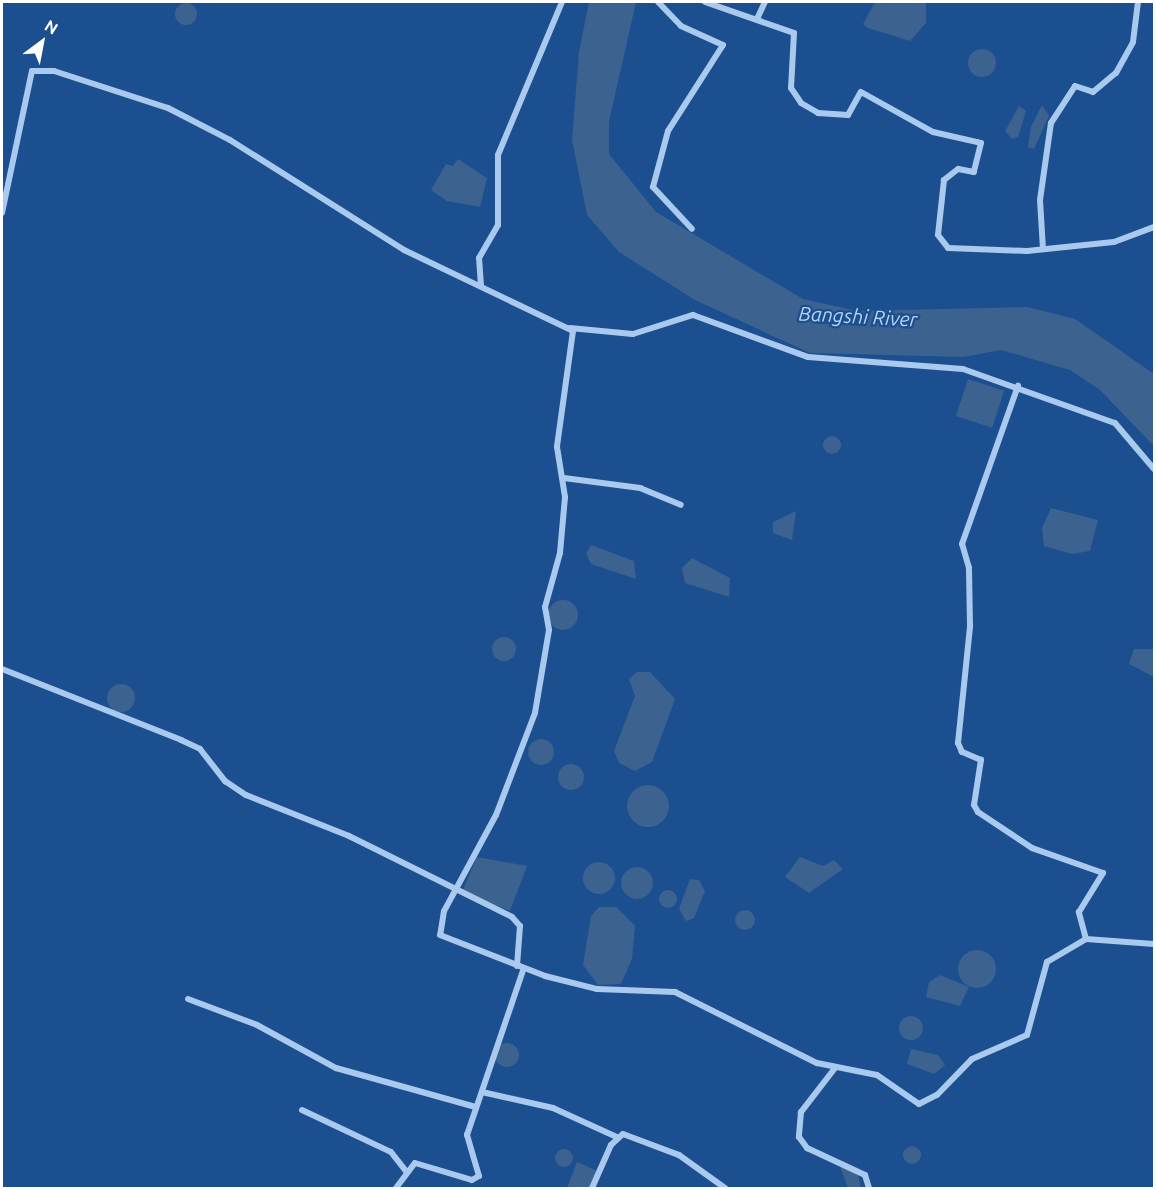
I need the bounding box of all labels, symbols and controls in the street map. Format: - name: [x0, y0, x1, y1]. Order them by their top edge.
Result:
- north arrow: [12, 12, 72, 72]
- text: N: [42, 16, 61, 38]
- water label: Bangshi River: [798, 301, 918, 331]

